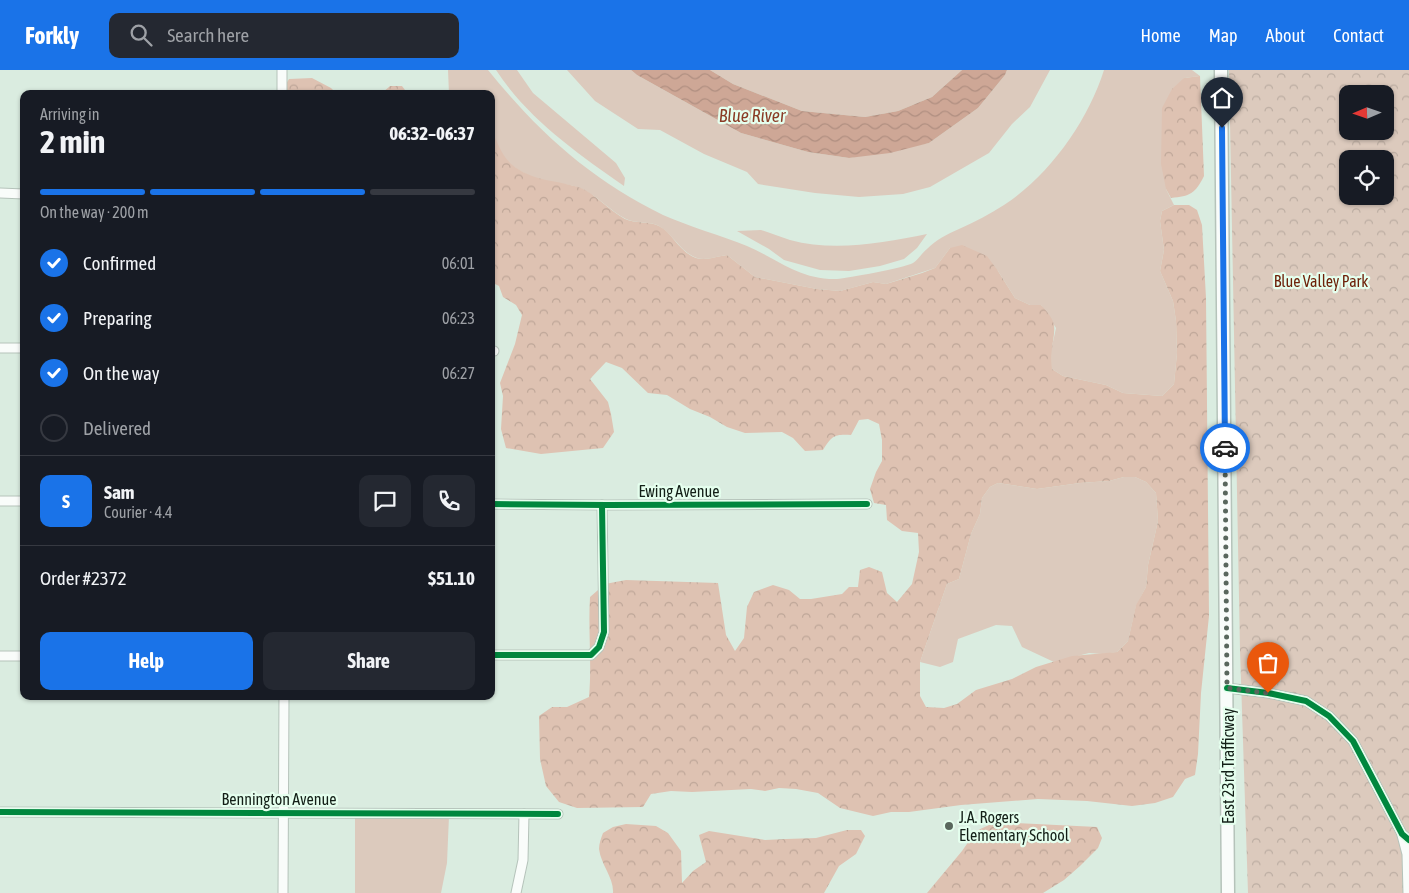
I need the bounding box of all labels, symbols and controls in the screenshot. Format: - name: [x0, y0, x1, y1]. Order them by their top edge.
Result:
- search box: [109, 13, 459, 58]
- icon: search: [127, 21, 155, 49]
- text: Forkly: [25, 22, 79, 49]
- text: Search here: [167, 24, 249, 46]
- text: Home: [1141, 25, 1181, 46]
- text: Map: [1209, 25, 1238, 46]
- text: About: [1266, 25, 1305, 46]
- text: Contact: [1333, 25, 1384, 46]
- pin: [1201, 77, 1243, 128]
- icon: home: [1208, 84, 1236, 112]
- north arrow: [1339, 85, 1394, 140]
- map controls: [1339, 85, 1394, 205]
- text: Arriving in: [40, 105, 100, 123]
- water label: Blue River: [719, 105, 786, 126]
- text: 06:32–06:37: [389, 122, 475, 144]
- text: 2 min: [40, 123, 105, 160]
- button: locate: [1339, 150, 1394, 205]
- text: On the way · 200 m: [40, 203, 149, 221]
- icon: check: [40, 249, 68, 277]
- text: Confirmed: [83, 252, 156, 274]
- text: 06:01: [442, 254, 475, 272]
- park label: Blue Valley Park: [1274, 272, 1368, 291]
- icon: check: [40, 304, 68, 332]
- text: Preparing: [83, 307, 152, 329]
- text: 06:23: [442, 309, 475, 327]
- icon: check: [40, 359, 68, 387]
- text: On the way: [83, 362, 160, 384]
- text: 06:27: [442, 364, 475, 382]
- text: Delivered: [83, 417, 151, 439]
- courier: [1200, 423, 1250, 473]
- icon: car: [1211, 434, 1239, 462]
- button: chat: [359, 475, 411, 527]
- button: phone: [423, 475, 475, 527]
- text: Sam: [104, 481, 135, 503]
- street label: Ewing Avenue: [638, 482, 720, 501]
- text: S: [62, 490, 70, 512]
- text: Courier · 4.4: [104, 503, 173, 521]
- text: Order #2372: [40, 567, 127, 589]
- text: $51.10: [428, 567, 475, 589]
- button: Help: [40, 632, 253, 690]
- button: Share: [263, 632, 475, 690]
- pin: [1247, 642, 1289, 693]
- icon: bag: [1254, 649, 1282, 677]
- street label: East 23rd Trafficway: [1219, 708, 1238, 824]
- street label: Bennington Avenue: [222, 790, 336, 809]
- place label: J.A. Rogers Elementary School: [959, 808, 1070, 845]
- marker: J.A. Rogers Elementary School: [943, 820, 955, 832]

